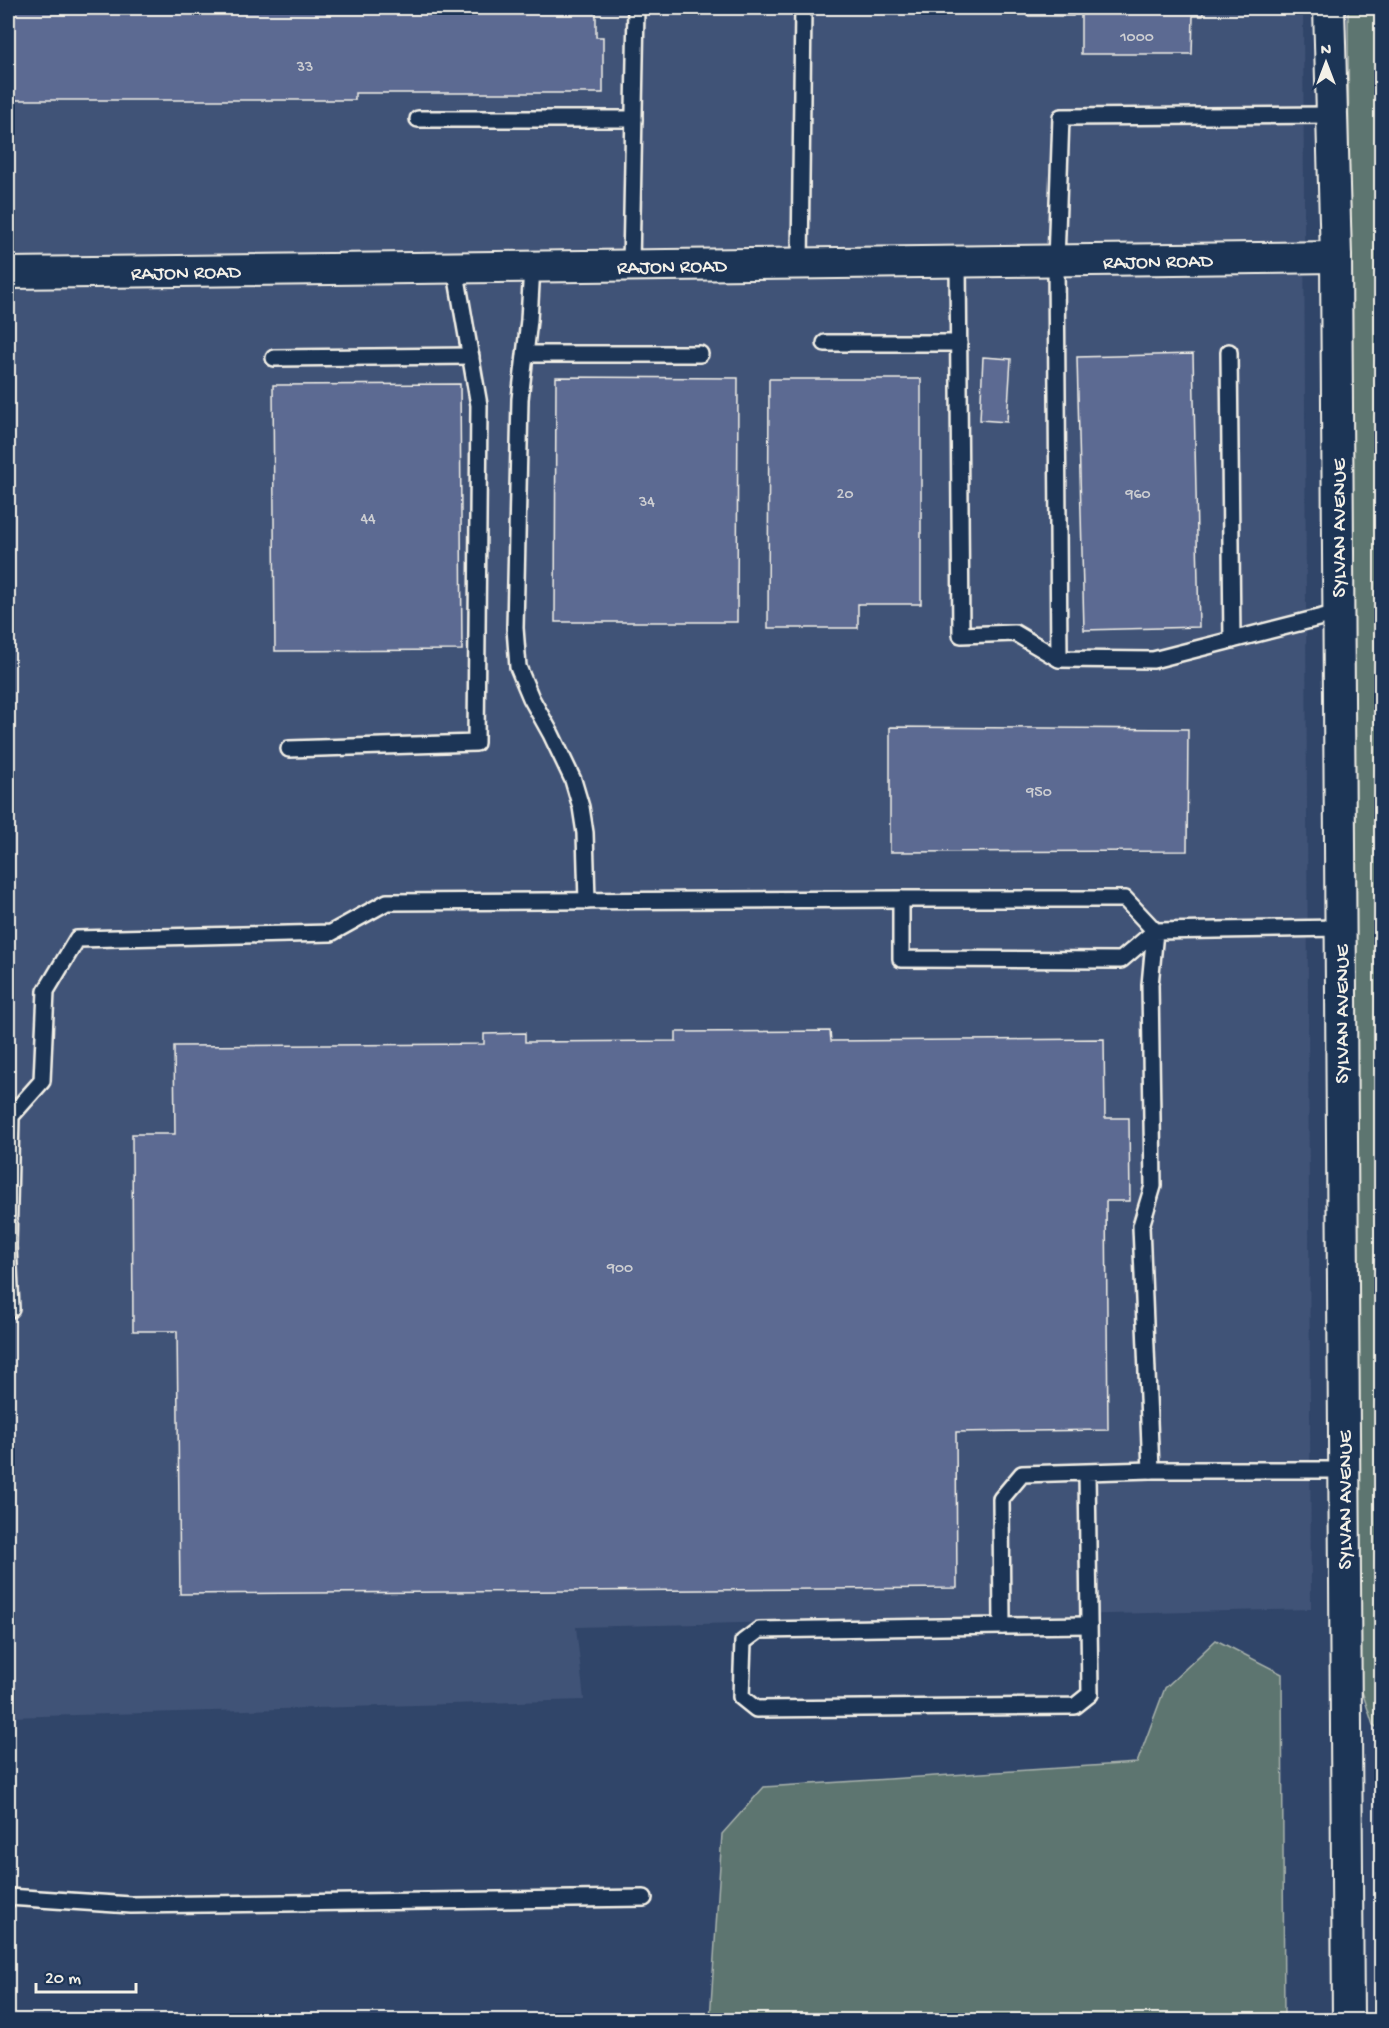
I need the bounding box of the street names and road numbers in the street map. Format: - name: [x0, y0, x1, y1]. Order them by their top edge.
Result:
- street label: RAJON ROAD: [1103, 251, 1214, 276]
- street label: RAJON ROAD: [617, 256, 728, 281]
- street label: RAJON ROAD: [131, 262, 242, 287]
- street label: SYLVAN AVENUE: [1330, 457, 1353, 598]
- street label: SYLVAN AVENUE: [1333, 943, 1356, 1084]
- street label: SYLVAN AVENUE: [1336, 1429, 1359, 1570]

